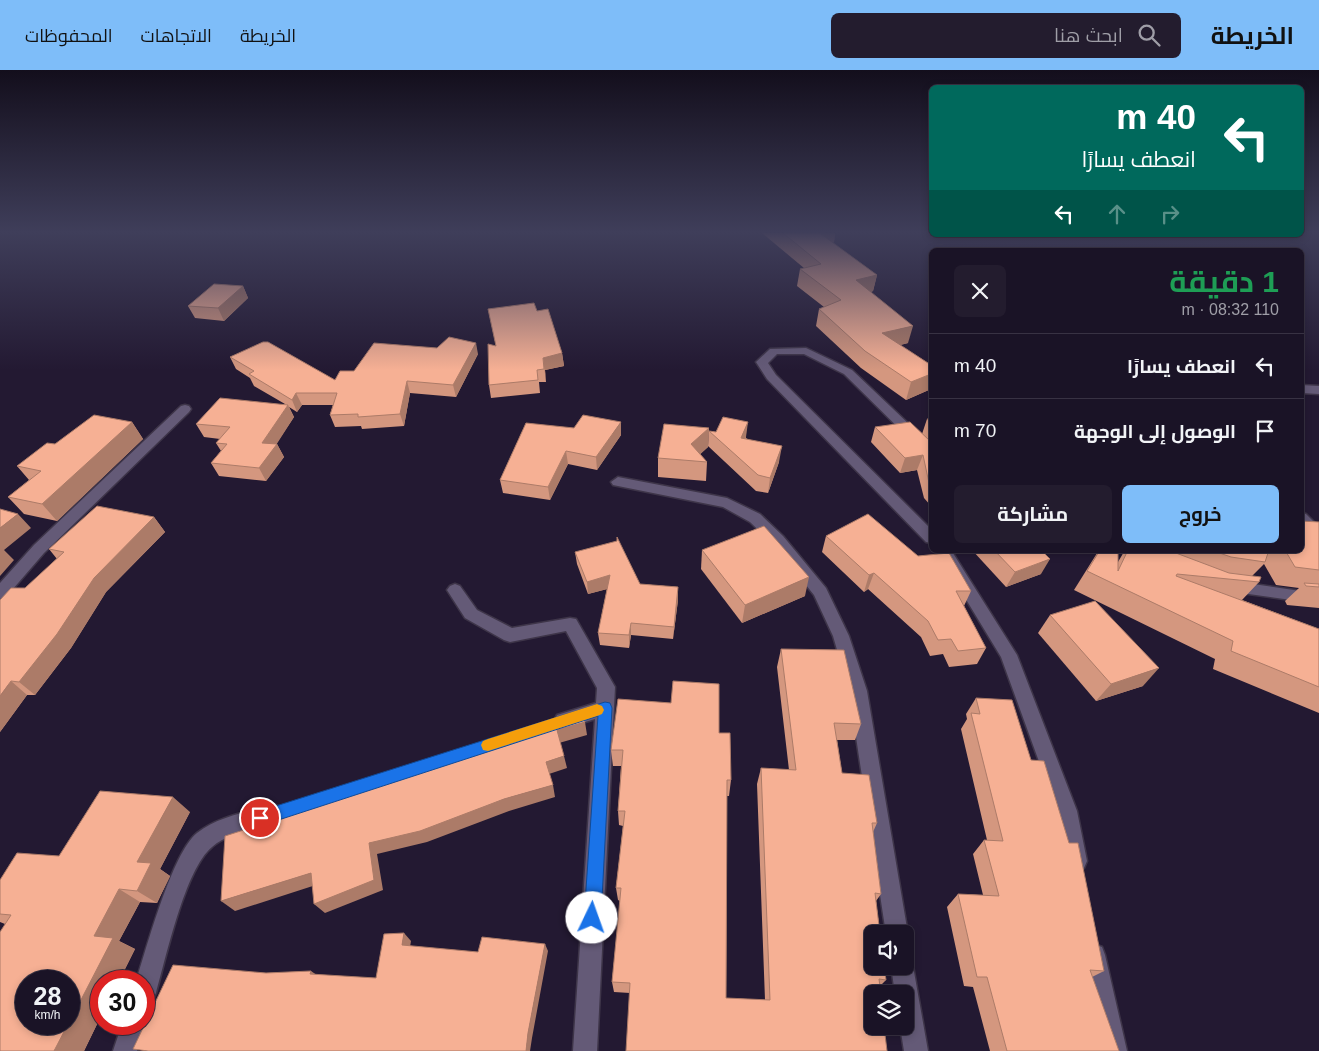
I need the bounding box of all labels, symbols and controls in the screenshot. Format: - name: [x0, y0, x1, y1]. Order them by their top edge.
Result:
- search box: [831, 13, 1181, 58]
- icon: search: [1135, 21, 1163, 49]
- text: الخريطة: [1211, 22, 1294, 49]
- text: ابحث هنا: [1054, 25, 1123, 46]
- text: المحفوظات: [25, 26, 113, 46]
- text: الاتجاهات: [141, 26, 212, 46]
- text: الخريطة: [240, 26, 296, 46]
- text: 40 m: [1116, 97, 1196, 136]
- icon: left: [1214, 105, 1279, 170]
- text: انعطف يسارًا: [1081, 147, 1196, 172]
- icon: left: [1050, 200, 1078, 228]
- icon: ahead: [1103, 200, 1131, 228]
- icon: right: [1156, 200, 1184, 228]
- button: close: [954, 265, 1006, 317]
- text: 1 دقيقة: [1169, 265, 1279, 298]
- text: 110 m · 08:32: [1181, 301, 1279, 318]
- icon: left: [1251, 352, 1279, 380]
- text: 40 m: [954, 355, 996, 376]
- text: انعطف يسارًا: [1127, 356, 1236, 377]
- icon: arrive: [1251, 417, 1279, 445]
- text: 70 m: [954, 420, 996, 441]
- text: الوصول إلى الوجهة: [1074, 421, 1236, 442]
- button: مشاركة: [954, 485, 1112, 543]
- button: خروج: [1122, 485, 1279, 543]
- pin: [239, 797, 281, 839]
- icon: arrive: [246, 804, 274, 832]
- position arrow: [565, 891, 617, 943]
- map controls: [864, 925, 914, 1035]
- button: sound: [864, 925, 914, 975]
- speed limit sign: 30: [90, 970, 155, 1035]
- text: 28: [34, 982, 61, 1010]
- button: layers: [864, 985, 914, 1035]
- text: km/h: [34, 1008, 61, 1022]

